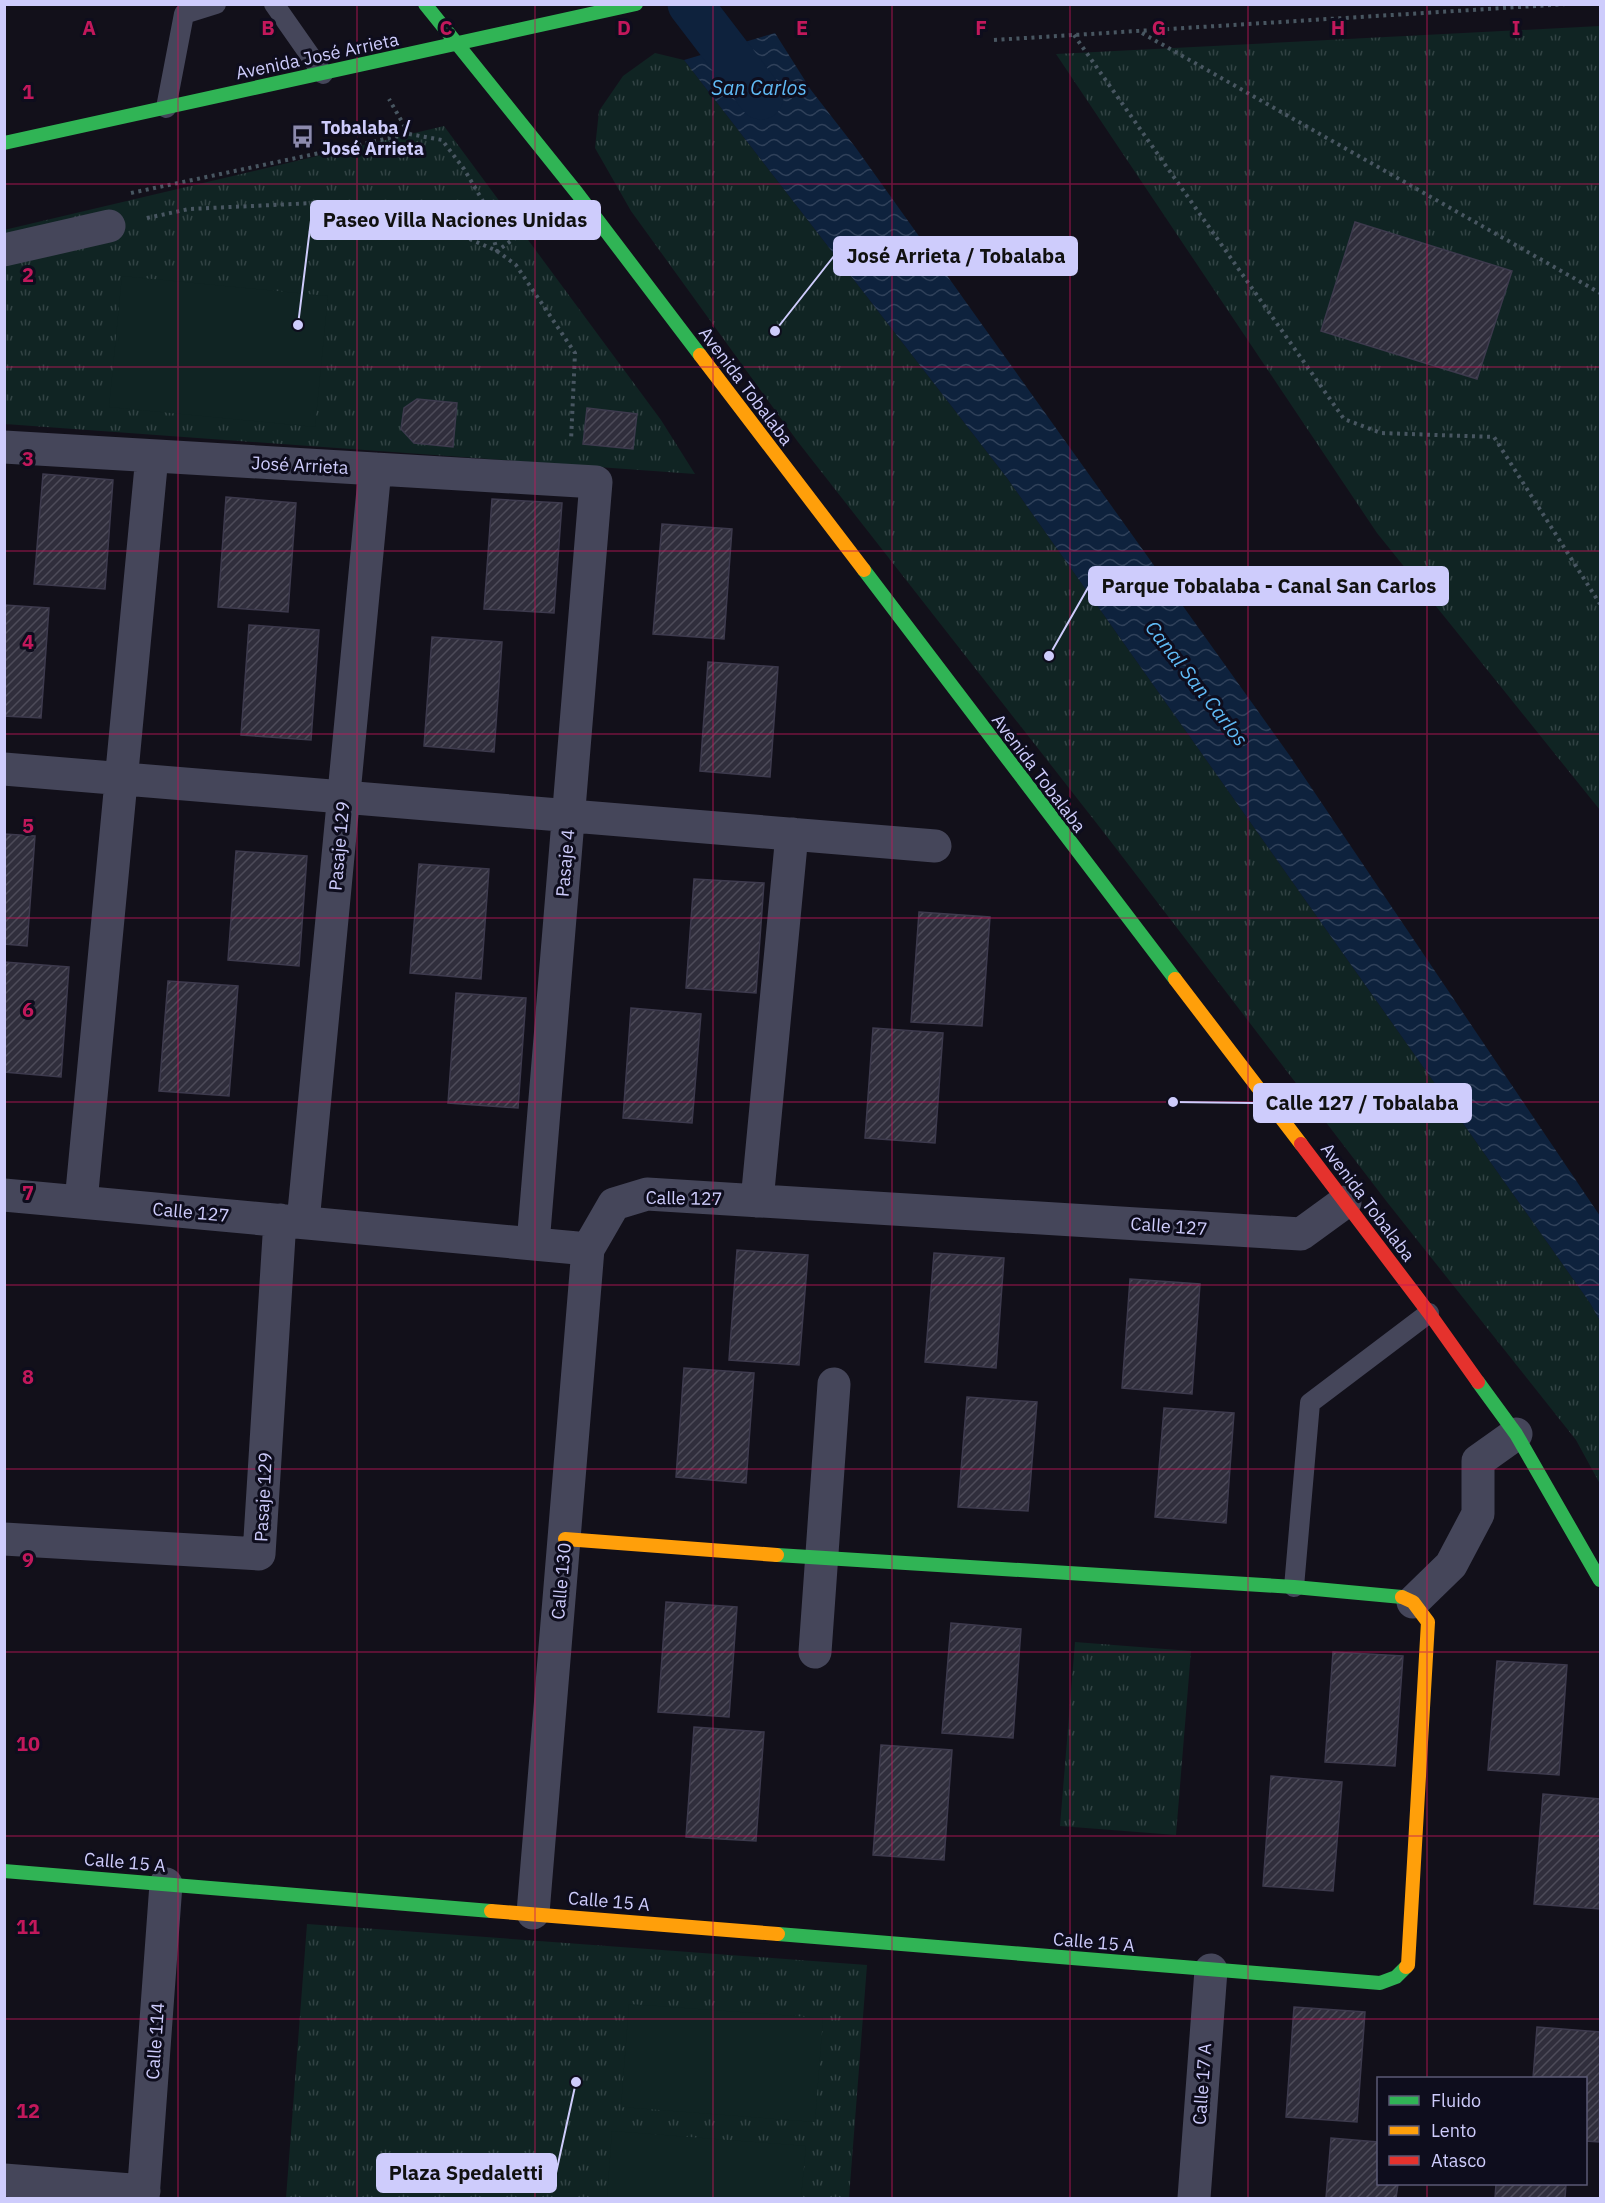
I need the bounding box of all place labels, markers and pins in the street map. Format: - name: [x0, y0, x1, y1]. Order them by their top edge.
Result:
- place label: Tobalaba / José Arrieta: [321, 116, 424, 160]
- bus stop icon: Tobalaba / José Arrieta: [290, 124, 316, 150]
- callout: Paseo Villa Naciones Unidas: [311, 201, 600, 239]
- callout: José Arrieta / Tobalaba: [834, 237, 1077, 275]
- callout: Parque Tobalaba - Canal San Carlos: [1089, 567, 1448, 605]
- callout: Calle 127 / Tobalaba: [1254, 1084, 1471, 1122]
- callout: Plaza Spedaletti: [377, 2154, 556, 2192]

